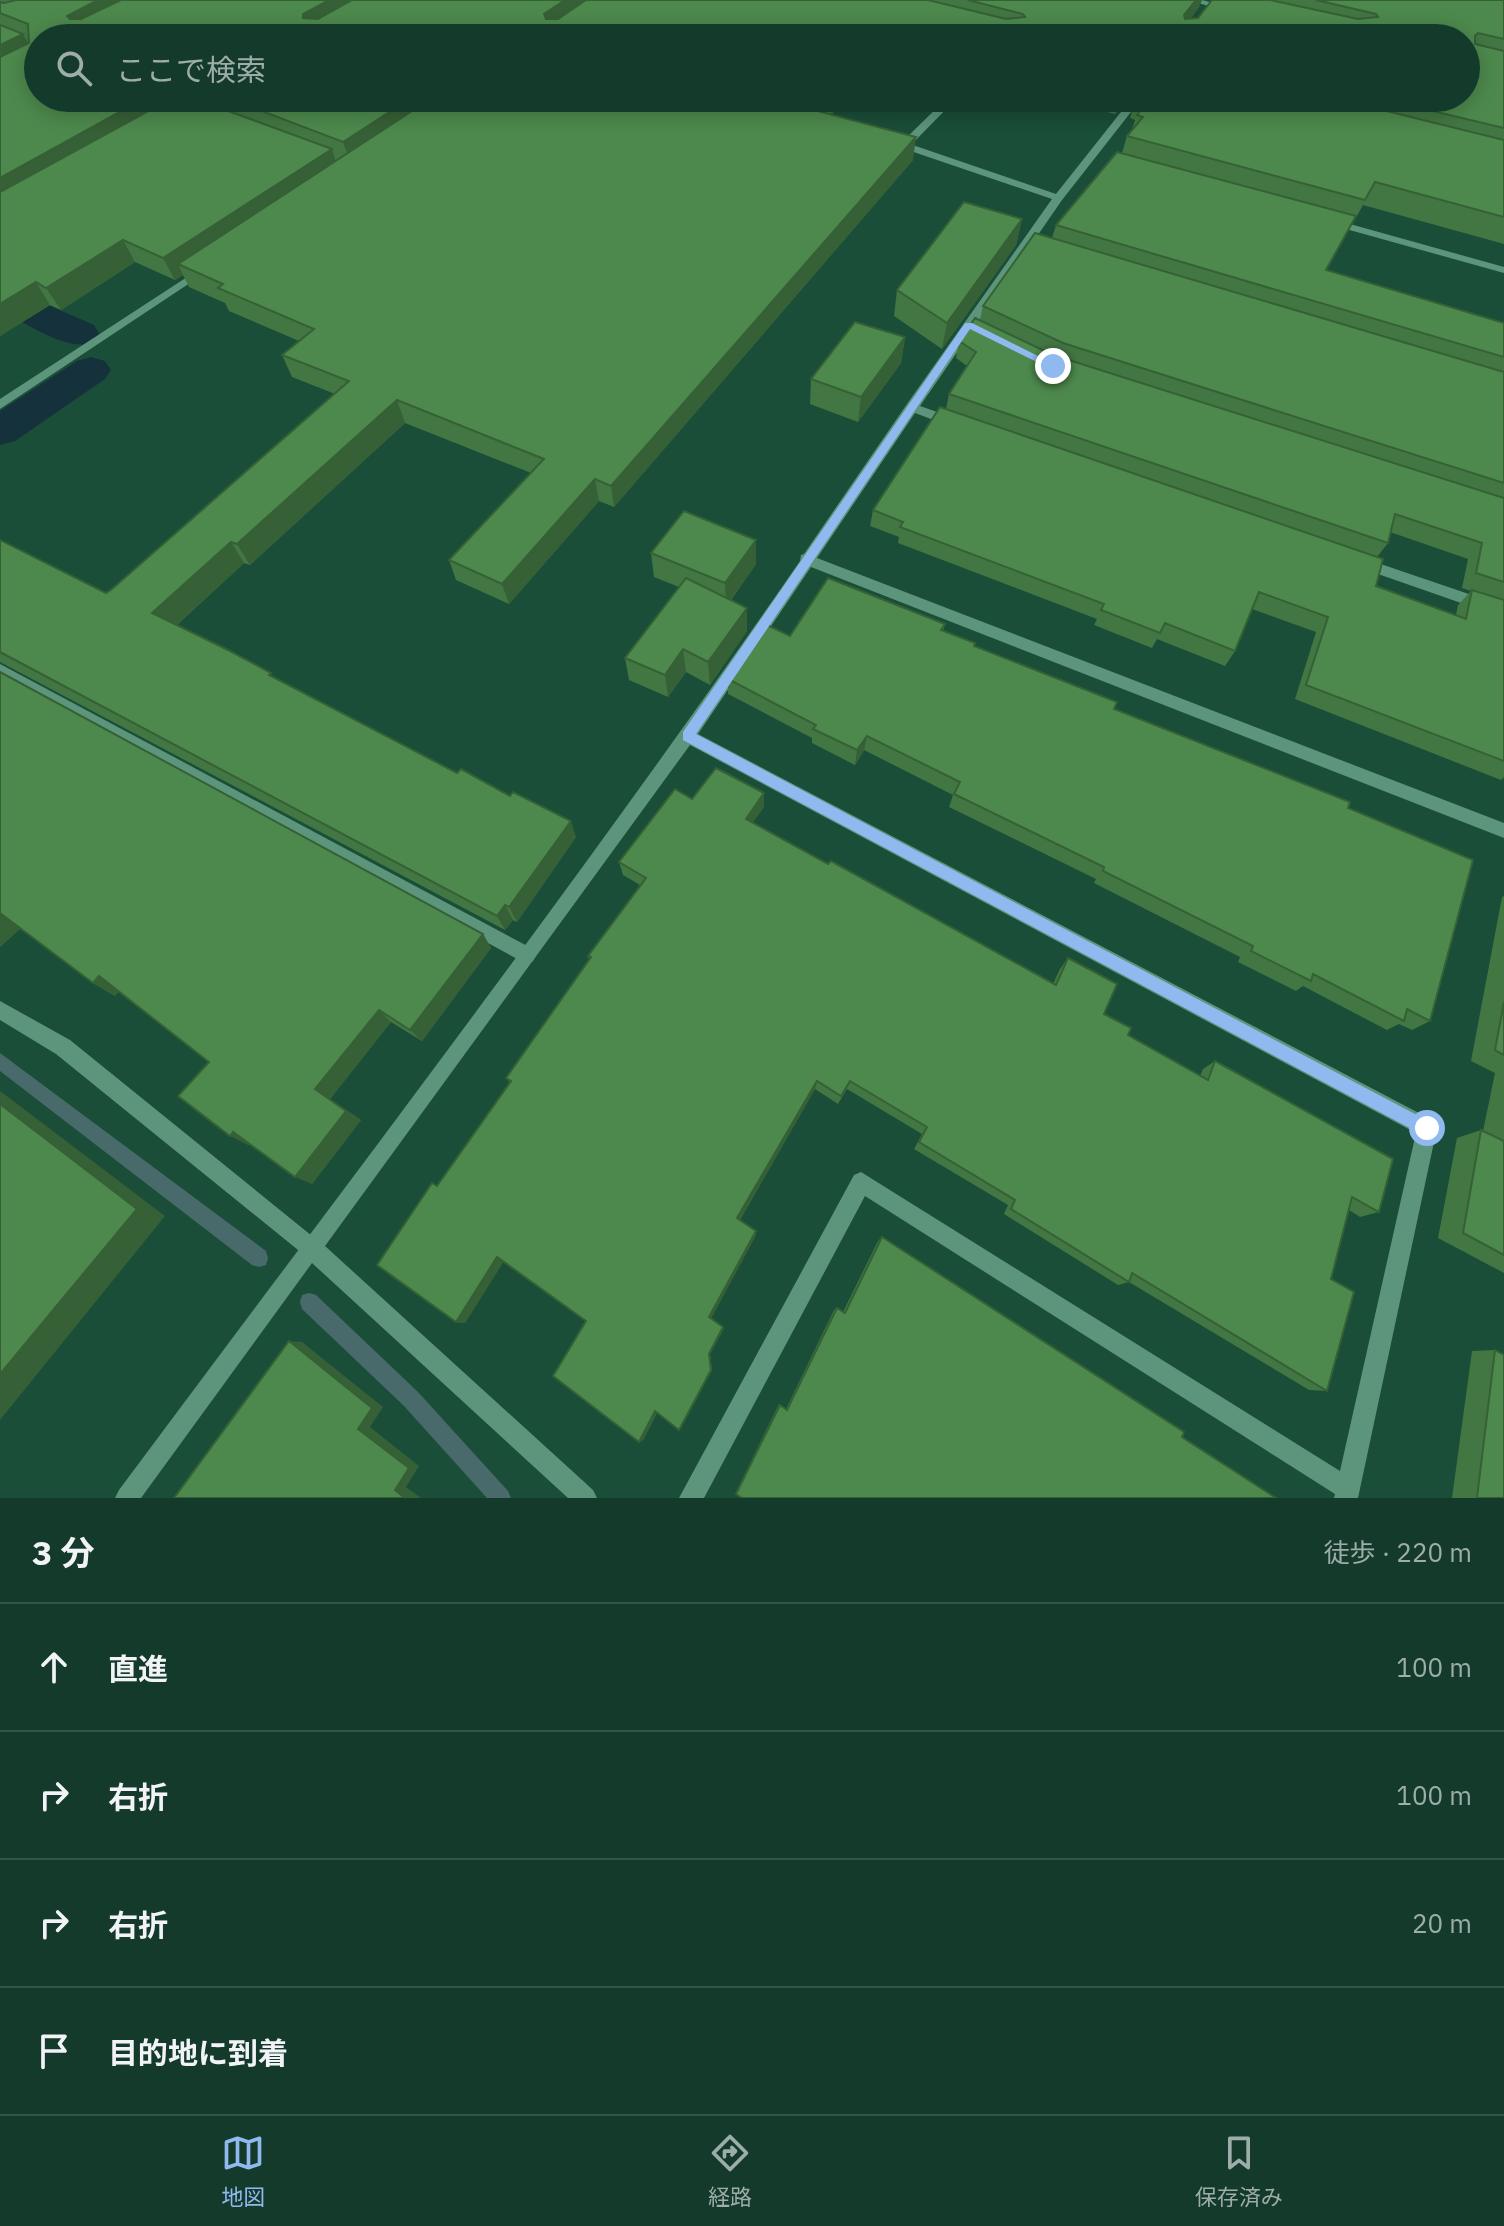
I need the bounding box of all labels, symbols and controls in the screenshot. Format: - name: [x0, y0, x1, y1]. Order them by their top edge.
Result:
- search box: [24, 24, 1480, 112]
- icon: search: [52, 46, 96, 90]
- text: ここで検索: [116, 50, 266, 89]
- route end: [1035, 348, 1071, 384]
- route start: [1409, 1110, 1445, 1146]
- text: 3 分: [32, 1530, 94, 1574]
- text: 徒歩 · 220 m: [1324, 1535, 1472, 1569]
- icon: ahead: [32, 1645, 76, 1689]
- text: 直進: [108, 1649, 168, 1688]
- text: 100 m: [1396, 1650, 1472, 1684]
- icon: right: [32, 1773, 76, 1817]
- text: 右折: [108, 1777, 168, 1816]
- text: 100 m: [1396, 1778, 1472, 1812]
- icon: right: [32, 1901, 76, 1945]
- text: 右折: [108, 1905, 168, 1944]
- text: 20 m: [1412, 1906, 1472, 1940]
- icon: arrive: [32, 2029, 76, 2073]
- text: 目的地に到着: [108, 2033, 288, 2072]
- tab: 地図: [221, 2131, 265, 2211]
- tab: 経路: [708, 2131, 752, 2211]
- tab: 保存済み: [1195, 2131, 1283, 2211]

